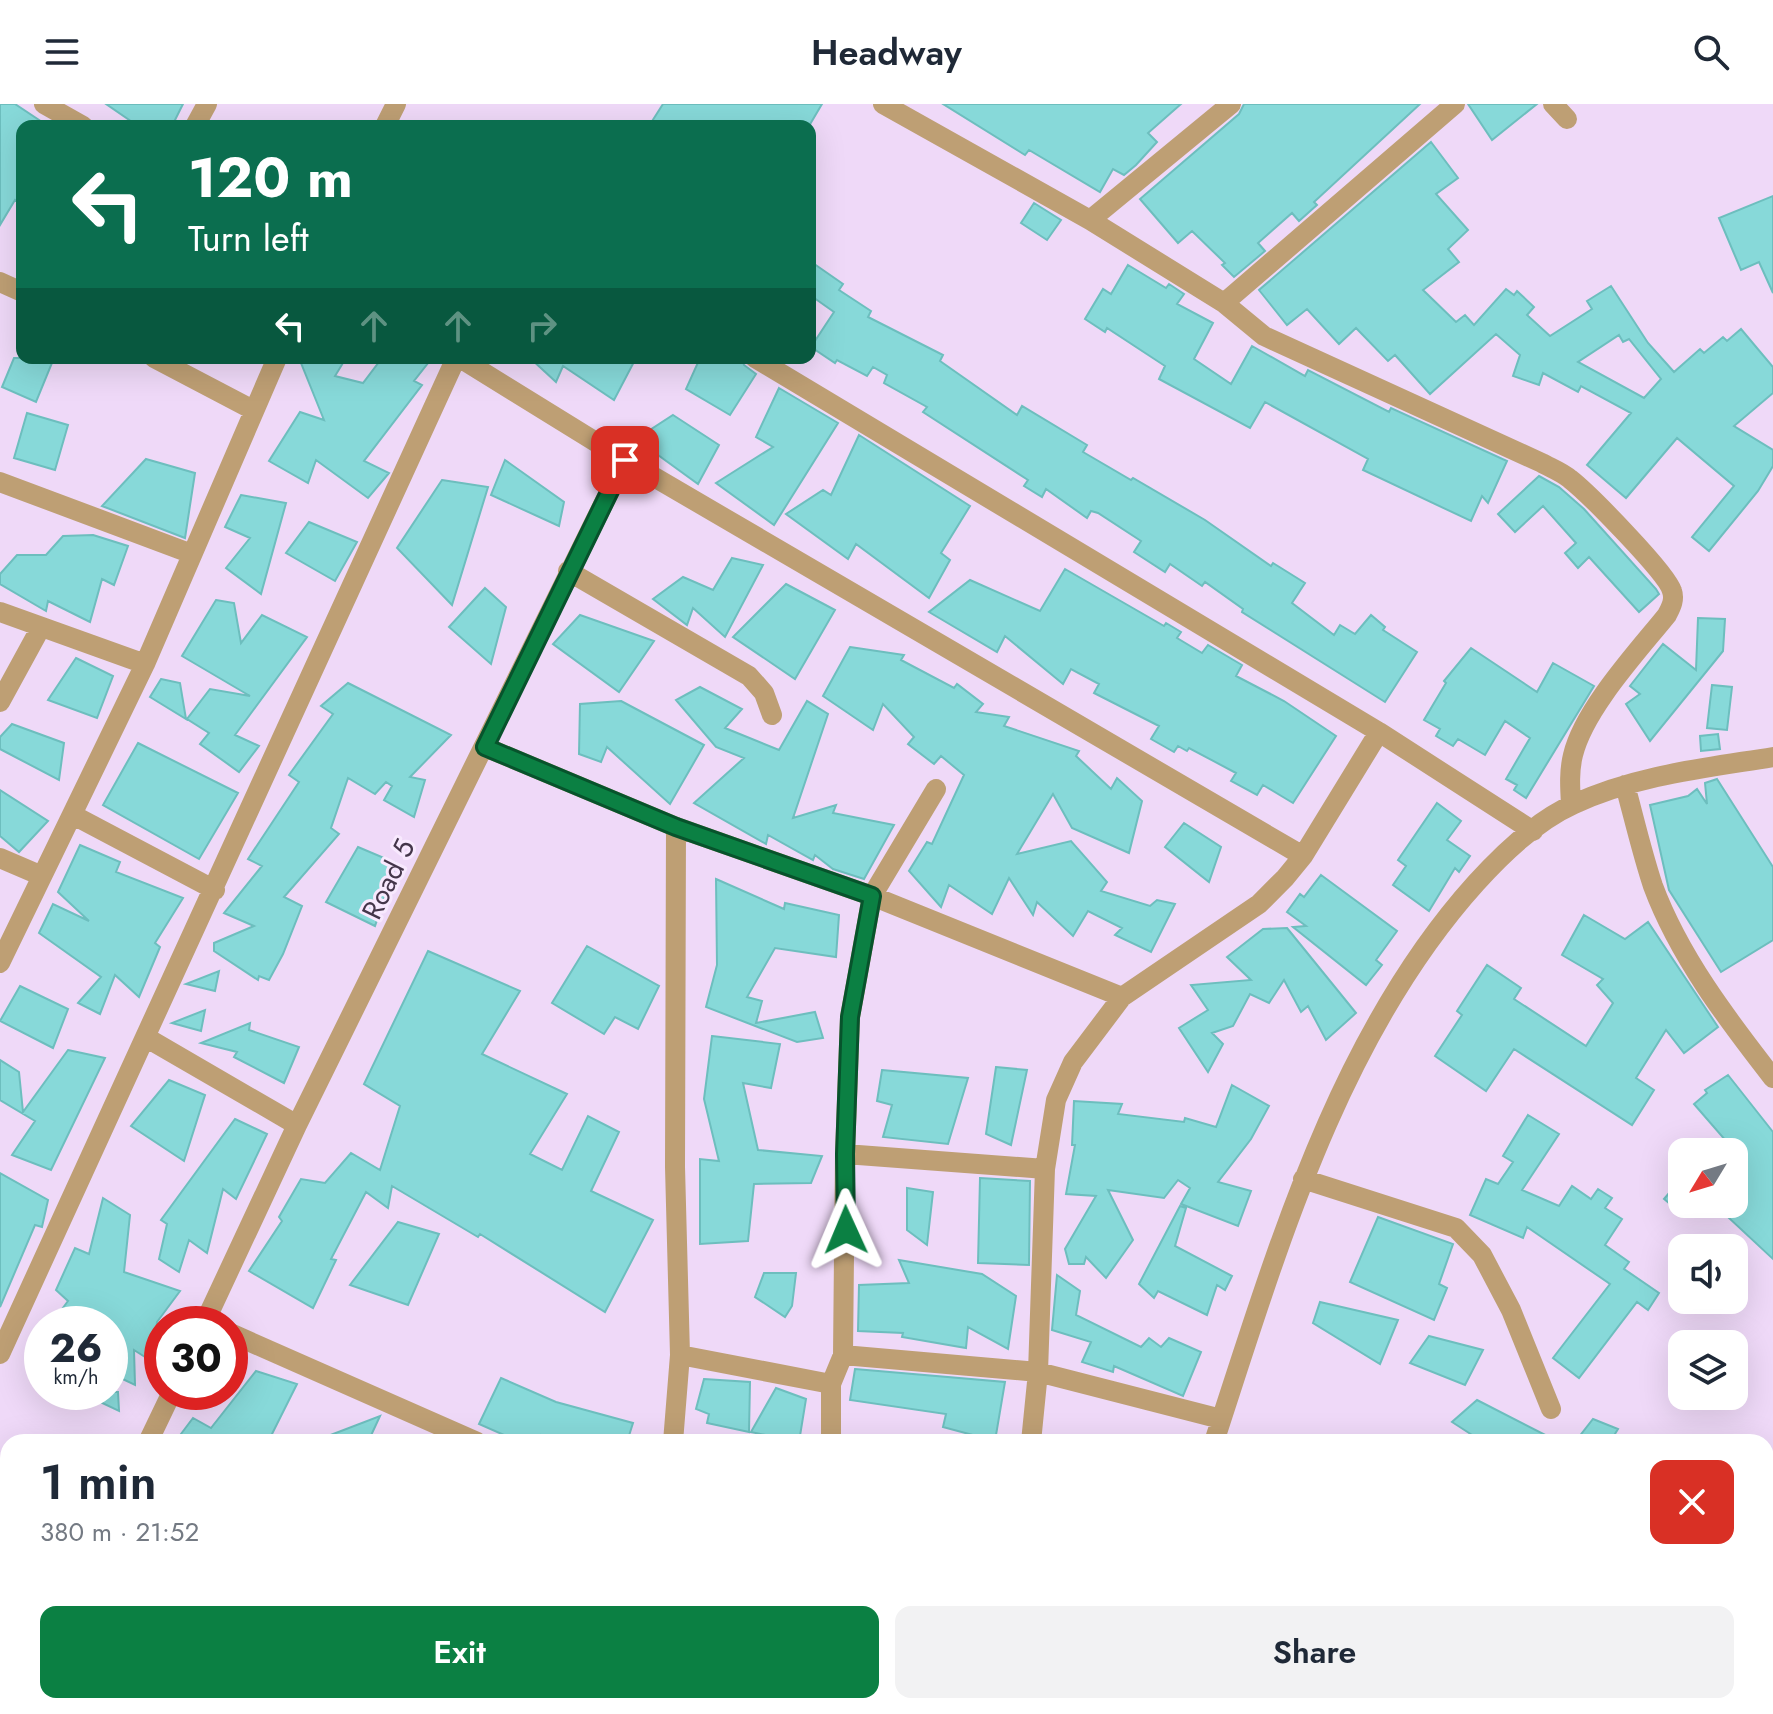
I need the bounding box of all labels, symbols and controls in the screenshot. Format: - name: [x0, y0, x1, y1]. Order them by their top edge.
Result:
- text: Headway: [811, 26, 962, 78]
- icon: menu: [40, 30, 84, 74]
- icon: search: [1689, 30, 1733, 74]
- text: 120 m: [188, 137, 353, 218]
- icon: left: [56, 152, 160, 256]
- text: Turn left: [188, 212, 309, 264]
- icon: left: [268, 304, 312, 348]
- icon: ahead: [352, 304, 396, 348]
- icon: ahead: [436, 304, 480, 348]
- icon: right: [520, 304, 564, 348]
- pin: [591, 426, 659, 494]
- icon: arrive: [603, 438, 647, 482]
- street label: Road 5: [351, 832, 425, 926]
- north arrow: [1668, 1138, 1748, 1218]
- map controls: [1668, 1138, 1748, 1410]
- position arrow: [804, 1188, 888, 1272]
- button: sound: [1668, 1234, 1748, 1314]
- speed limit sign: 30: [144, 1306, 248, 1410]
- text: 26: [50, 1319, 103, 1377]
- button: layers: [1668, 1330, 1748, 1410]
- text: km/h: [53, 1363, 99, 1392]
- text: 1 min: [40, 1448, 157, 1517]
- button: close: [1650, 1460, 1734, 1544]
- text: 380 m · 21:52: [40, 1513, 199, 1551]
- button: Exit: [40, 1606, 879, 1698]
- button: Share: [895, 1606, 1734, 1698]

